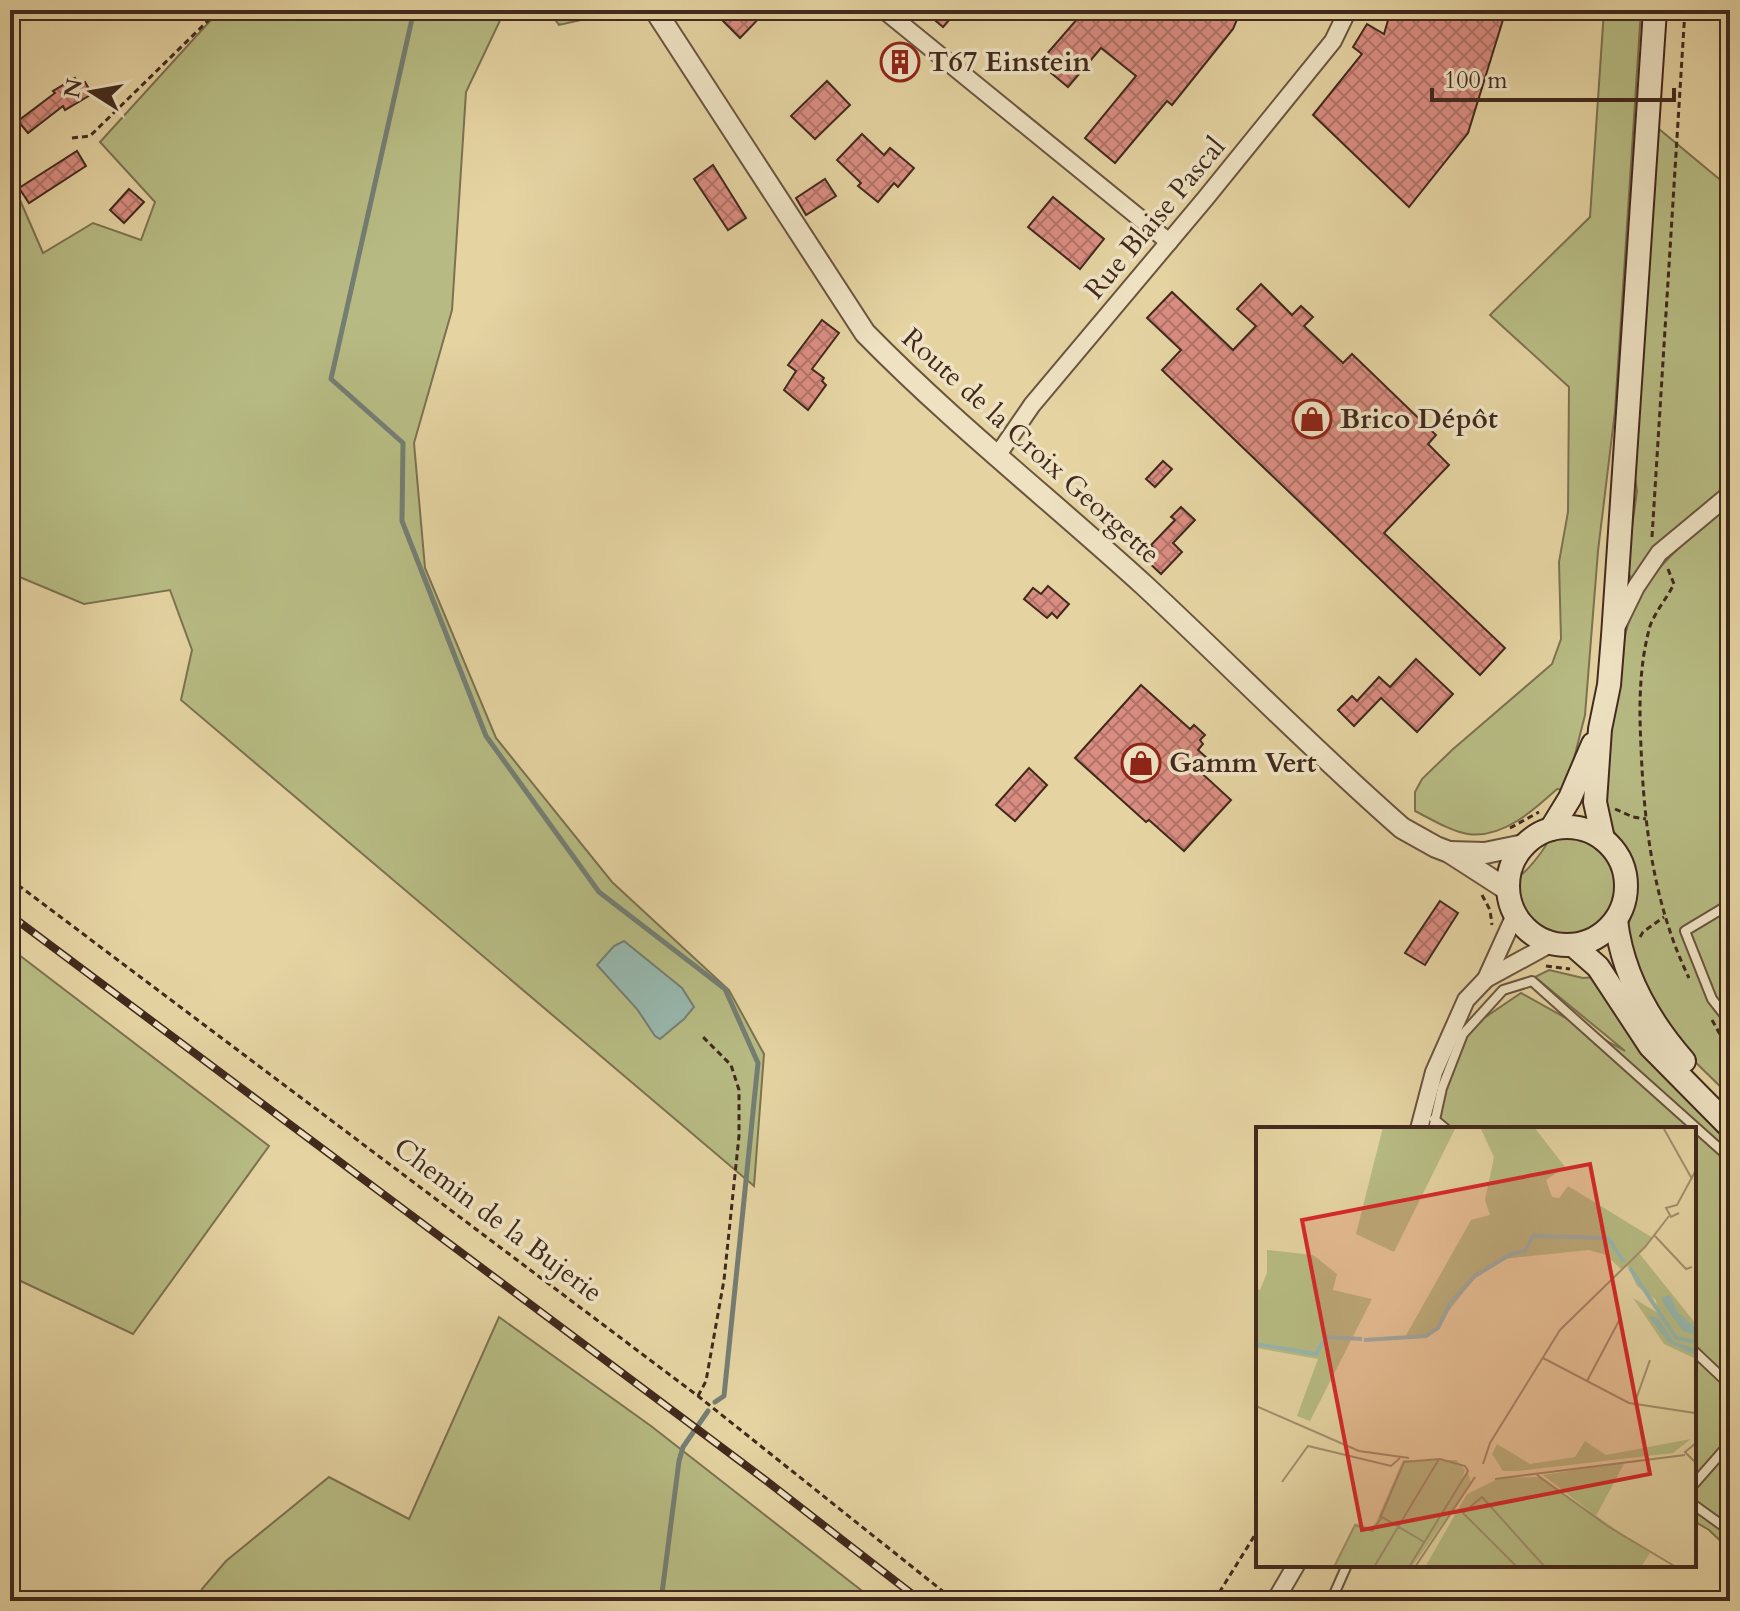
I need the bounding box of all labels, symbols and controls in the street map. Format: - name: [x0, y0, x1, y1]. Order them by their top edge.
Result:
- building icon: T67 Einstein: [879, 41, 921, 83]
- place label: T67 Einstein: [928, 43, 1091, 81]
- north arrow: [52, 52, 132, 132]
- scale bar: [1432, 52, 1674, 102]
- text: 100 m: [1444, 64, 1508, 97]
- text: N: [57, 76, 90, 101]
- street label: Rue Blaise Pascal: [1076, 129, 1234, 307]
- street label: Route de la Croix Georgette: [893, 319, 1169, 573]
- shop icon: Brico Dépôt: [1291, 398, 1333, 440]
- place label: Brico Dépôt: [1340, 400, 1498, 438]
- shop icon: Gamm Vert: [1120, 742, 1162, 784]
- place label: Gamm Vert: [1169, 744, 1317, 782]
- inset map: [1256, 1127, 1696, 1567]
- street label: Chemin de la Bujerie: [386, 1129, 610, 1311]

